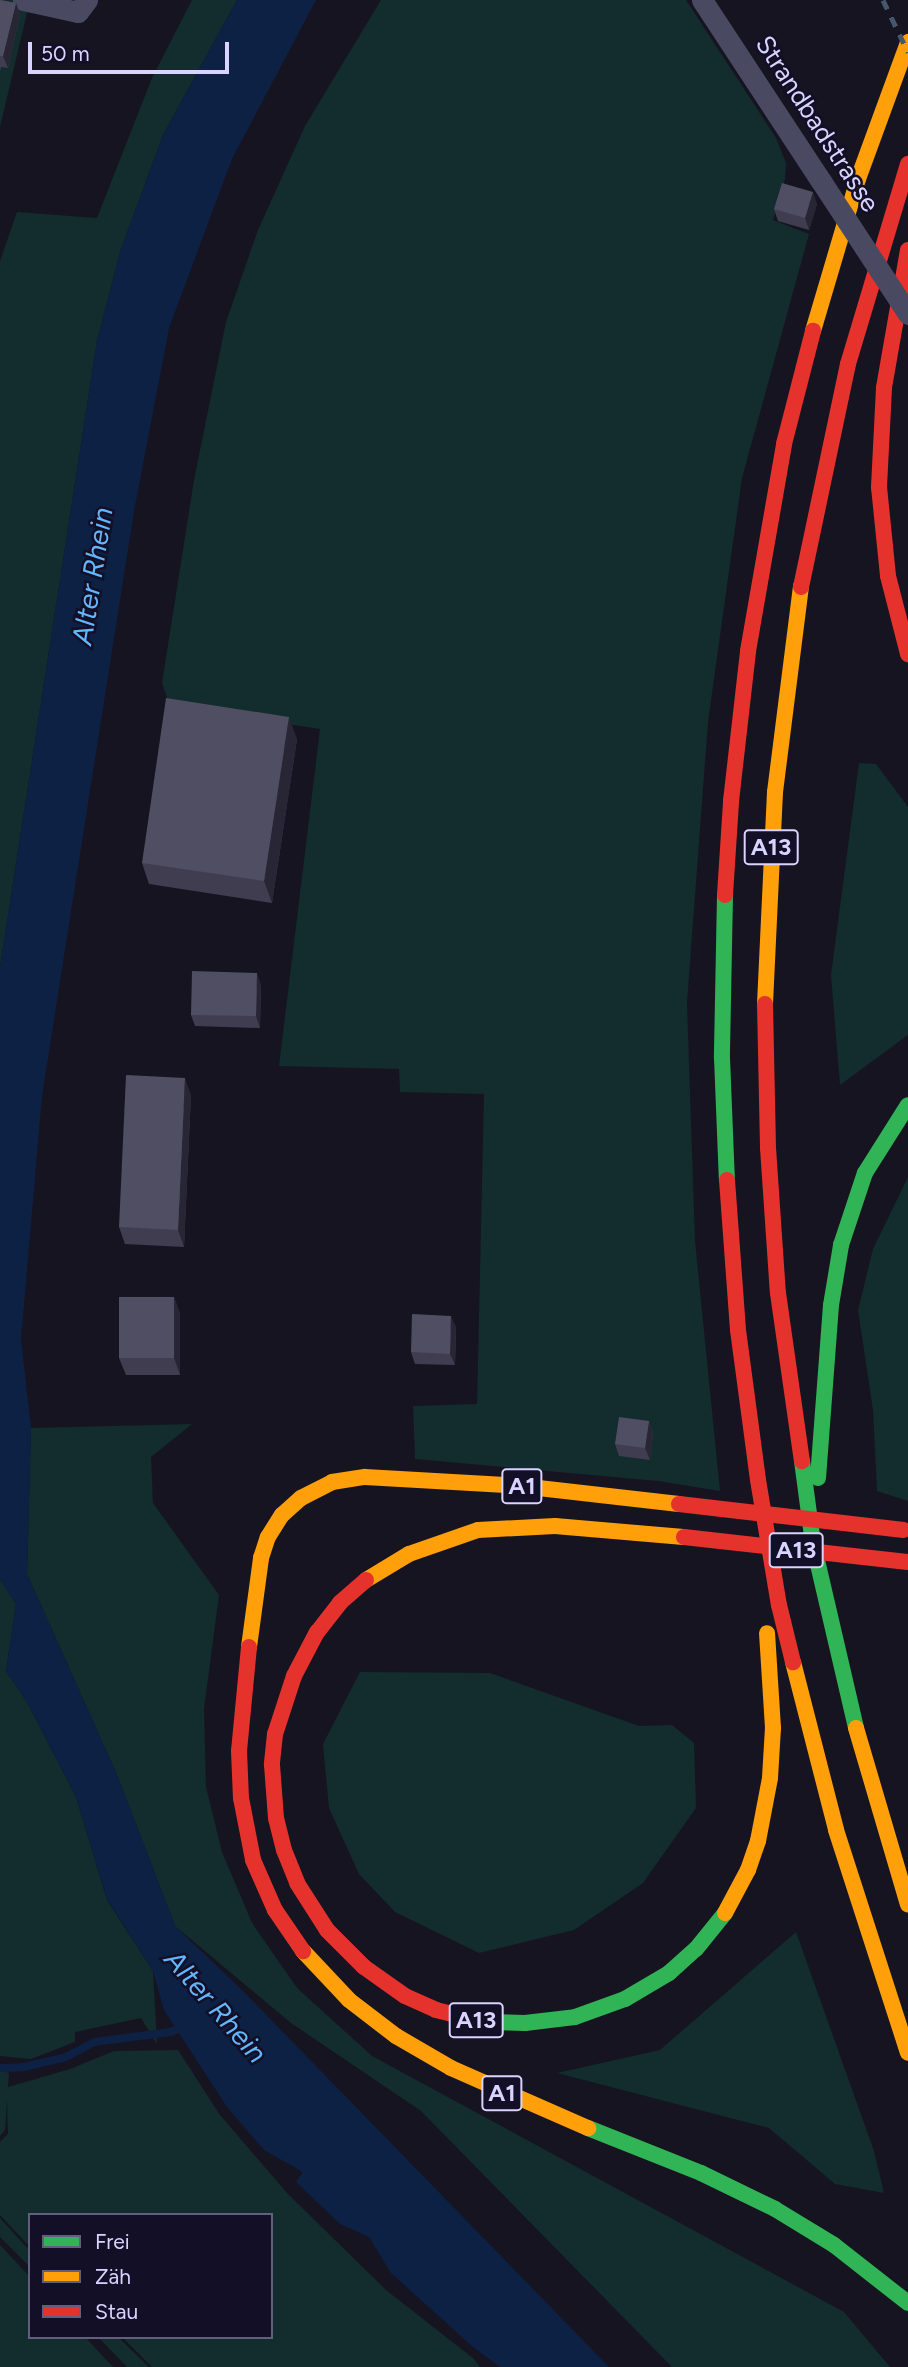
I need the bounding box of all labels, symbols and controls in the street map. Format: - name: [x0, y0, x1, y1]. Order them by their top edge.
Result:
- scale bar: [32, 28, 233, 72]
- street label: Strandbadstrasse: [748, 30, 886, 218]
- text: 50 m: [41, 41, 90, 66]
- water label: Alter Rhein: [65, 505, 119, 647]
- road number: A13: [743, 826, 799, 868]
- road number: A1: [501, 1466, 543, 1506]
- road number: A13: [768, 1530, 824, 1570]
- water label: Alter Rhein: [158, 1943, 274, 2069]
- road number: A13: [448, 1999, 504, 2040]
- road number: A1: [481, 2072, 523, 2114]
- legend: [28, 2213, 273, 2339]
- text: Frei: [95, 2229, 130, 2254]
- text: Zäh: [95, 2264, 131, 2289]
- text: Stau: [95, 2299, 138, 2324]

